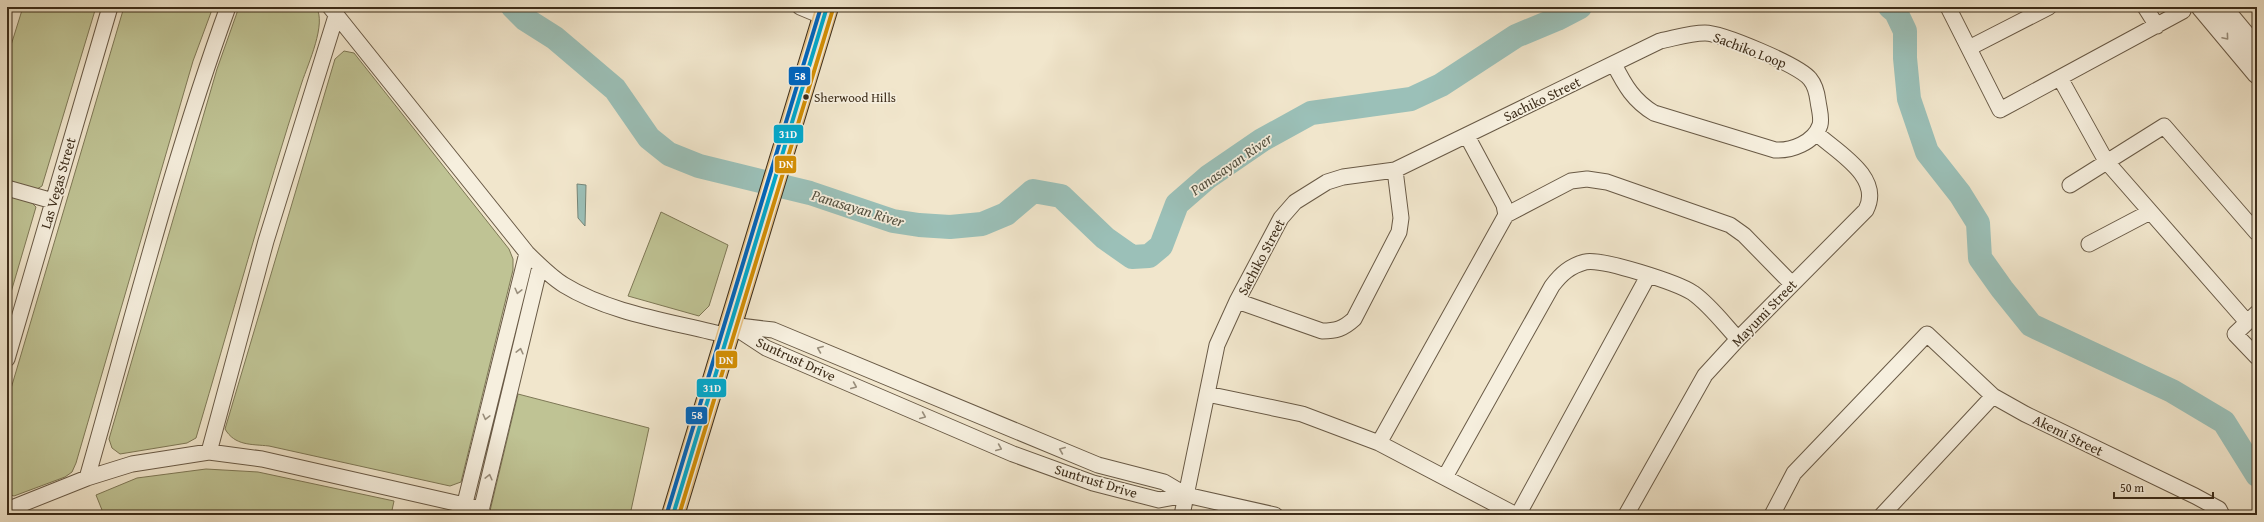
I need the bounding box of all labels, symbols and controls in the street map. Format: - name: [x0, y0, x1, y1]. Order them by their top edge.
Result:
- street label: Sachiko Loop: [1710, 27, 1790, 73]
- one-way arrow: [2221, 32, 2228, 40]
- line badge: 58: [788, 66, 811, 86]
- text: 58: [794, 68, 806, 84]
- street label: Sachiko Street: [1500, 72, 1584, 126]
- place label: Sherwood Hills: [814, 88, 896, 107]
- marker: Sherwood Hills: [801, 92, 811, 102]
- line badge: 31D: [773, 124, 804, 144]
- text: 31D: [779, 126, 797, 142]
- water label: Panasayan River: [1185, 128, 1276, 201]
- street label: Las Vegas Street: [35, 135, 81, 231]
- line badge: DN: [774, 155, 797, 174]
- text: DN: [779, 156, 794, 172]
- water label: Panasayan River: [808, 184, 907, 232]
- street label: Sachiko Street: [1233, 215, 1290, 299]
- street label: Mayumi Street: [1727, 275, 1801, 351]
- one-way arrow: [514, 288, 522, 295]
- street label: Suntrust Drive: [753, 332, 839, 386]
- one-way arrow: [817, 346, 824, 354]
- one-way arrow: [515, 348, 524, 355]
- line badge: DN: [715, 350, 738, 369]
- text: DN: [719, 352, 734, 368]
- line badge: 31D: [696, 378, 727, 398]
- text: 31D: [703, 380, 721, 396]
- one-way arrow: [849, 381, 857, 389]
- line badge: 58: [685, 406, 708, 425]
- text: 58: [691, 407, 703, 423]
- street label: Akemi Street: [2030, 409, 2106, 461]
- one-way arrow: [920, 411, 927, 419]
- one-way arrow: [482, 414, 491, 421]
- one-way arrow: [996, 444, 1003, 452]
- one-way arrow: [1058, 447, 1065, 455]
- street label: Suntrust Drive: [1052, 459, 1140, 503]
- one-way arrow: [485, 474, 493, 480]
- scale bar: [2114, 474, 2213, 500]
- text: 50 m: [2120, 479, 2144, 496]

